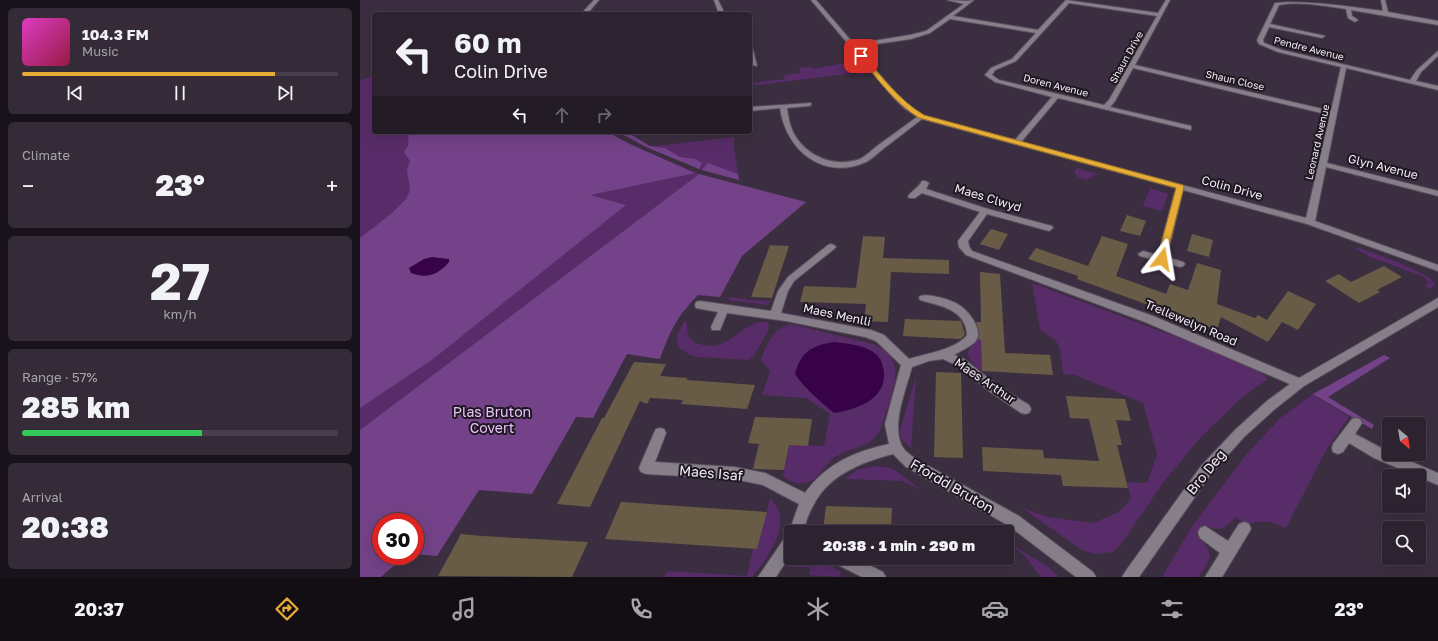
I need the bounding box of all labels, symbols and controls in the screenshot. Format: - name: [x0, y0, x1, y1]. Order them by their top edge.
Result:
- text: 104.3 FM: [82, 25, 149, 43]
- text: 60 m: [454, 26, 521, 59]
- icon: left: [388, 28, 440, 80]
- street label: Shaun Drive: [1107, 29, 1145, 85]
- street label: Pendre Avenue: [1273, 33, 1346, 63]
- pin: [844, 39, 878, 73]
- text: Music: [82, 43, 119, 59]
- icon: arrive: [850, 45, 872, 67]
- text: Colin Drive: [454, 60, 548, 82]
- street label: Shaun Close: [1204, 67, 1266, 93]
- street label: Doren Avenue: [1022, 71, 1090, 99]
- icon: previous: [64, 82, 86, 104]
- icon: pause: [169, 82, 191, 104]
- icon: next: [274, 82, 296, 104]
- street label: Leonard Avenue: [1302, 103, 1332, 181]
- icon: left: [509, 104, 531, 126]
- icon: ahead: [551, 104, 573, 126]
- icon: right: [593, 104, 615, 126]
- text: Climate: [22, 147, 70, 163]
- street label: Glyn Avenue: [1347, 151, 1420, 182]
- text: 23°: [155, 167, 205, 203]
- text: −: [22, 172, 34, 199]
- text: +: [326, 172, 338, 199]
- street label: Colin Drive: [1200, 172, 1264, 203]
- street label: Maes Clwyd: [953, 180, 1023, 215]
- position arrow: [1141, 238, 1183, 280]
- text: 27: [150, 249, 210, 311]
- street label: Trellewelyn Road: [1143, 296, 1240, 349]
- street label: Maes Menlli: [802, 300, 872, 329]
- text: km/h: [163, 306, 197, 322]
- street label: Maes Arthur: [952, 355, 1019, 407]
- text: Range · 57%: [22, 369, 97, 385]
- text: 285 km: [22, 389, 130, 425]
- park label: Plas Bruton Covert: [453, 403, 531, 436]
- north arrow: [1382, 417, 1426, 461]
- map controls: [1382, 417, 1426, 565]
- street label: Bro Deg: [1182, 446, 1229, 498]
- street label: Ffordd Bruton: [907, 455, 997, 516]
- street label: Maes Isaf: [679, 461, 744, 484]
- button: sound: [1382, 469, 1426, 513]
- text: Arrival: [22, 489, 63, 505]
- text: 20:38: [22, 509, 109, 545]
- speed limit sign: 30: [372, 513, 424, 565]
- button: search: [1382, 521, 1426, 565]
- text: 20:38 · 1 min · 290 m: [823, 536, 975, 554]
- icon: directions: [273, 595, 301, 623]
- icon: music: [450, 595, 478, 623]
- icon: phone: [627, 595, 655, 623]
- icon: climate: [804, 595, 832, 623]
- icon: car: [981, 595, 1009, 623]
- icon: filters: [1158, 595, 1186, 623]
- text: 20:37: [74, 598, 124, 620]
- text: 23°: [1335, 598, 1363, 620]

